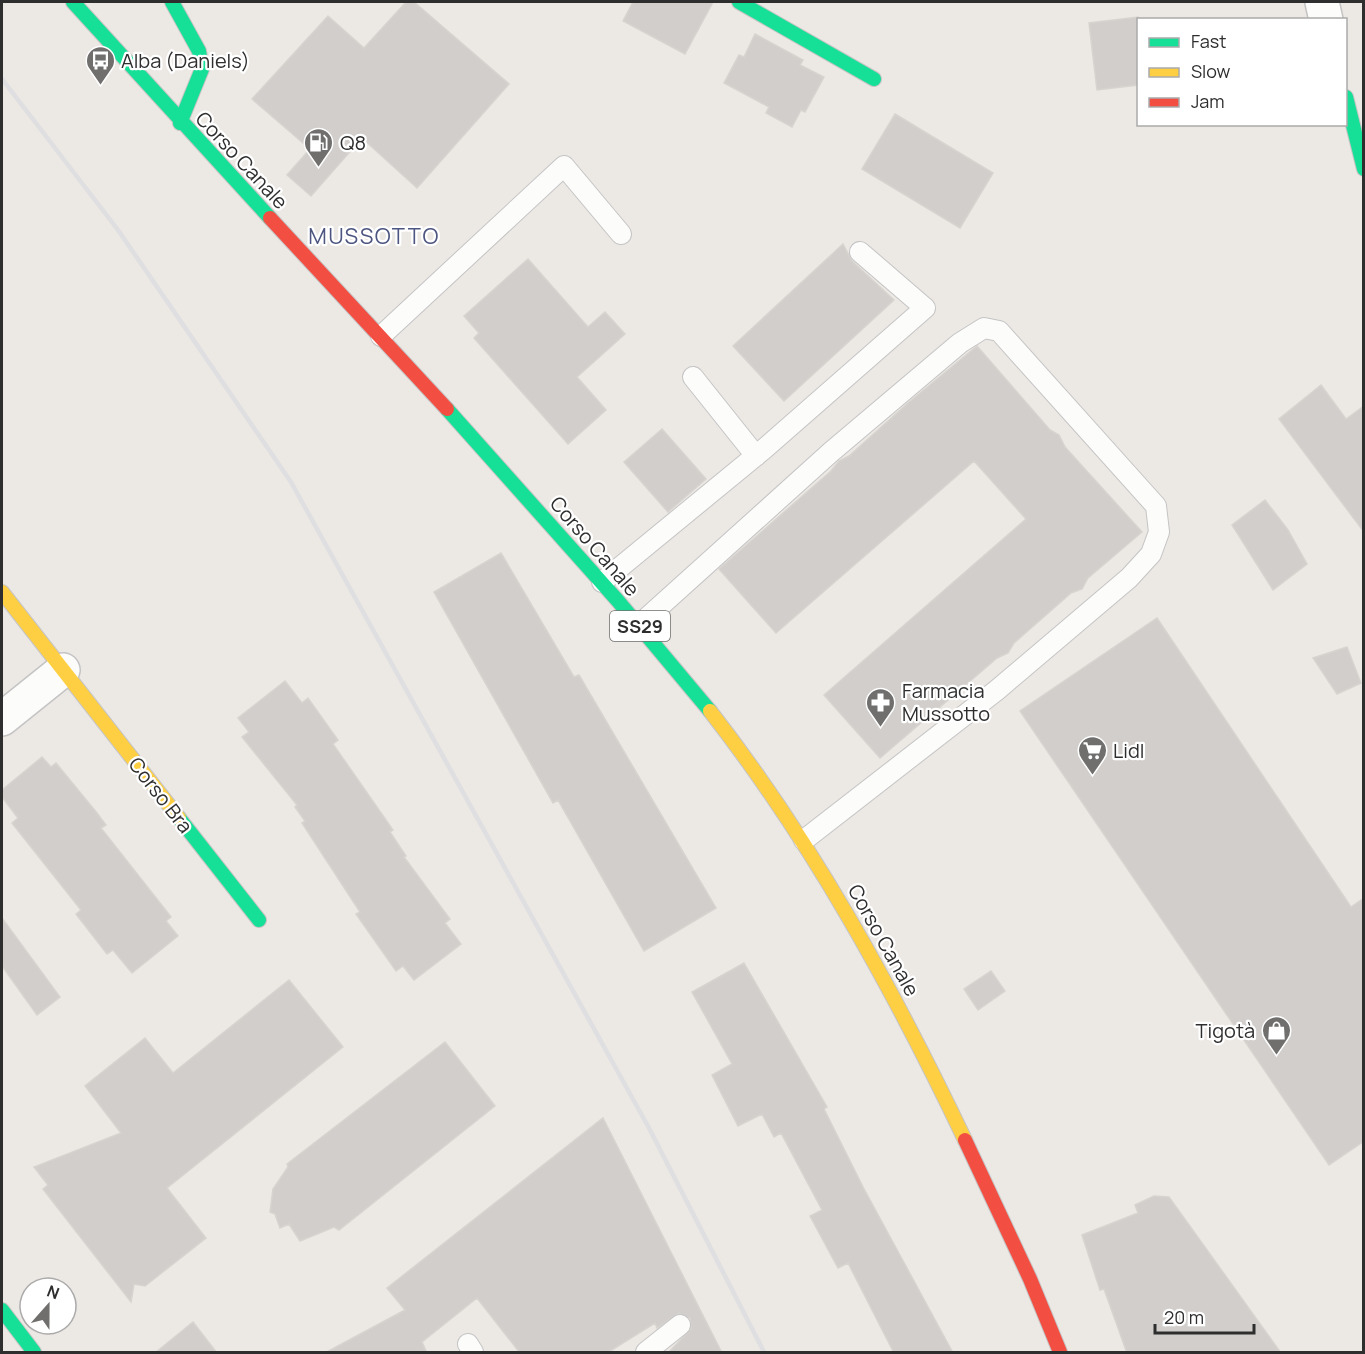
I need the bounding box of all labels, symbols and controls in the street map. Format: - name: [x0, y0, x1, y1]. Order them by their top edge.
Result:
- legend: [1137, 18, 1347, 126]
- text: Fast: [1191, 29, 1226, 53]
- bus stop icon: Alba (Daniels): [84, 44, 116, 86]
- place label: Alba (Daniels): [121, 47, 250, 74]
- text: Slow: [1191, 59, 1231, 83]
- text: Jam: [1191, 89, 1225, 113]
- street label: Corso Canale: [190, 105, 294, 215]
- fuel station icon: Q8: [303, 126, 335, 168]
- place label: Q8: [340, 129, 366, 156]
- district label: MUSSOTTO: [308, 221, 440, 251]
- street label: Corso Canale: [544, 490, 646, 602]
- road number: SS29: [610, 611, 670, 641]
- place label: Farmacia Mussotto: [902, 677, 990, 727]
- pharmacy icon: Farmacia Mussotto: [865, 686, 897, 728]
- supermarket icon: Lidl: [1076, 734, 1108, 776]
- place label: Lidl: [1113, 737, 1144, 764]
- street label: Corso Bra: [123, 751, 199, 839]
- street label: Corso Canale: [842, 879, 926, 1001]
- shop icon: Tigotà: [1260, 1014, 1292, 1056]
- place label: Tigotà: [1196, 1017, 1255, 1044]
- north arrow: [18, 1276, 78, 1336]
- text: N: [44, 1280, 63, 1304]
- scale bar: [1155, 1297, 1254, 1335]
- text: 20 m: [1164, 1305, 1204, 1329]

